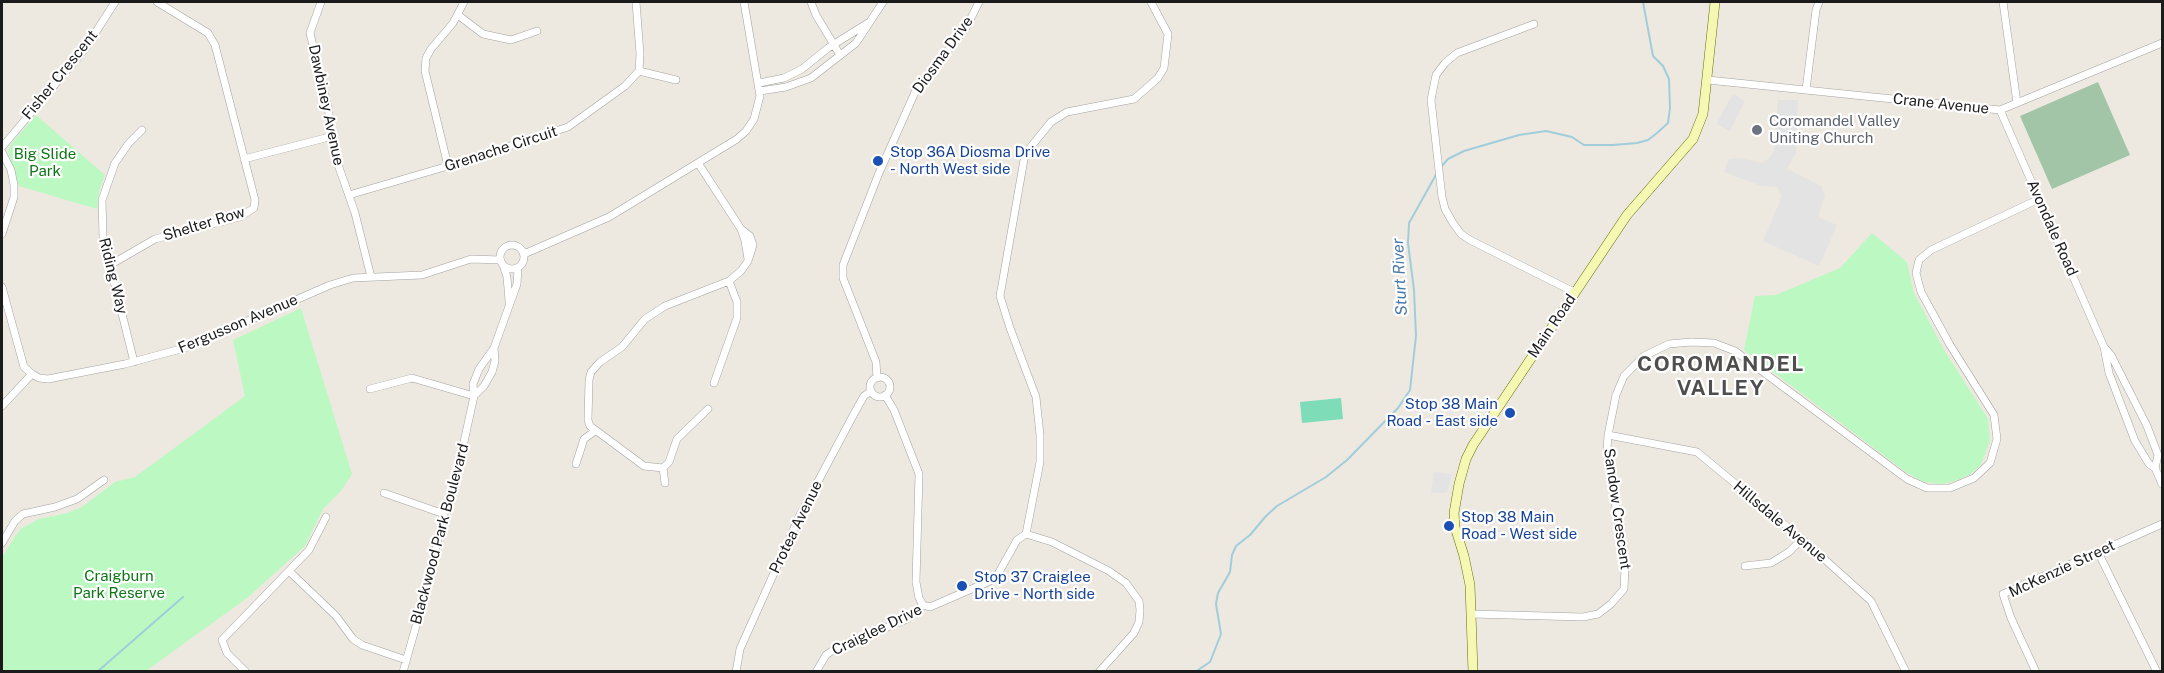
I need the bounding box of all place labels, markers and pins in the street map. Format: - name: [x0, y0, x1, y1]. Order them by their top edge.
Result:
- place label: Coromandel Valley Uniting Church: [1769, 112, 1900, 147]
- marker: Coromandel Valley Uniting Church: [1750, 123, 1764, 137]
- place label: Stop 36A Diosma Drive - North West side: [890, 143, 1050, 178]
- marker: Stop 36A Diosma Drive - North West side: [871, 154, 885, 168]
- place label: Stop 38 Main Road - East side: [1386, 395, 1498, 430]
- marker: Stop 38 Main Road - East side: [1503, 406, 1517, 420]
- place label: Stop 38 Main Road - West side: [1461, 508, 1577, 543]
- marker: Stop 38 Main Road - West side: [1442, 519, 1456, 533]
- place label: Stop 37 Craiglee Drive - North side: [974, 568, 1095, 603]
- marker: Stop 37 Craiglee Drive - North side: [955, 579, 969, 593]

